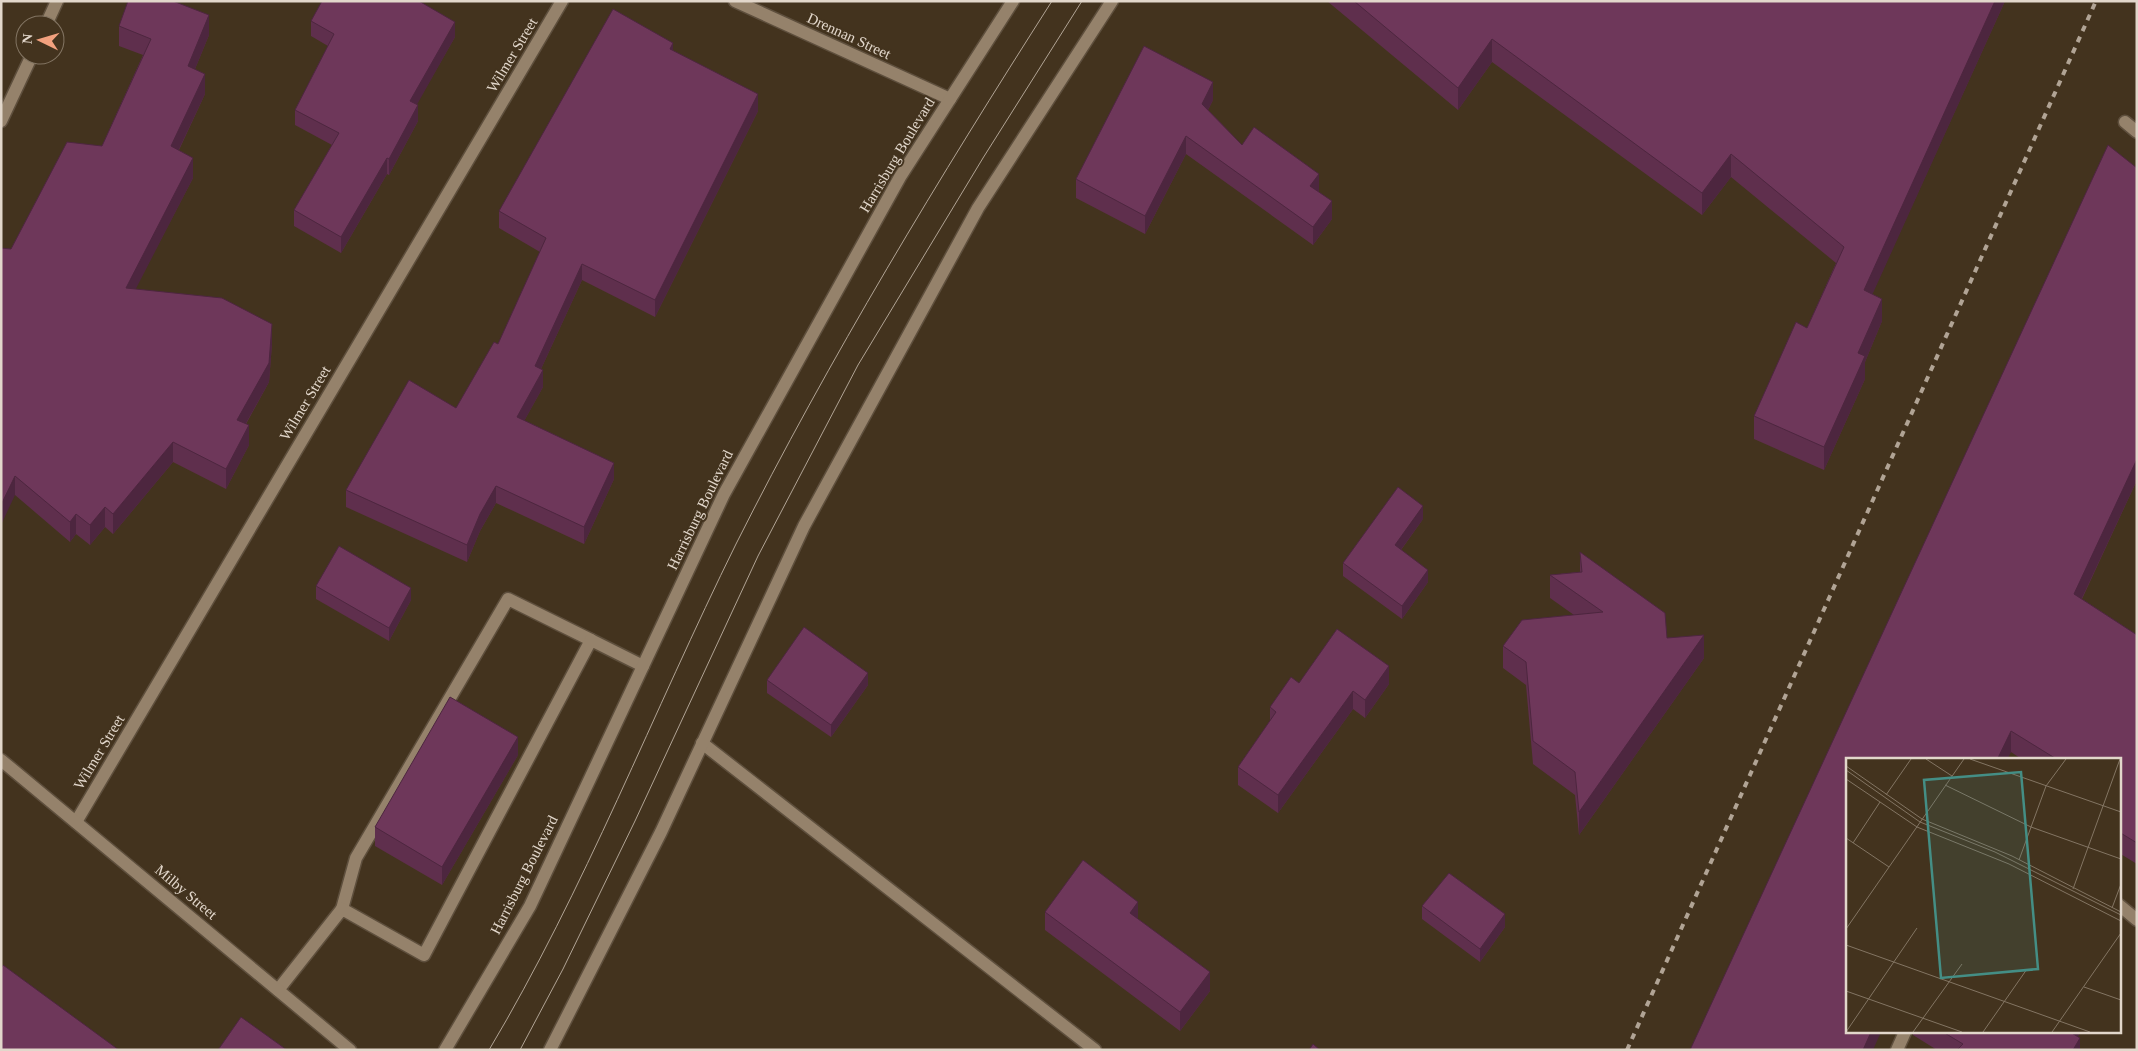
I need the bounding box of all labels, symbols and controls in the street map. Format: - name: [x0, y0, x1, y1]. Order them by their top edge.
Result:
- street label: Drennan Street: [805, 10, 894, 63]
- street label: Wilmer Street: [484, 14, 541, 95]
- north arrow: [15, 15, 65, 65]
- text: N: [20, 33, 35, 45]
- street label: Harrisburg Boulevard: [856, 94, 938, 215]
- street label: Wilmer Street: [277, 362, 334, 443]
- street label: Harrisburg Boulevard: [664, 447, 736, 572]
- street label: Wilmer Street: [71, 711, 128, 792]
- inset map: [1846, 758, 2120, 1034]
- street label: Harrisburg Boulevard: [487, 813, 561, 937]
- street label: Milby Street: [152, 862, 221, 923]

